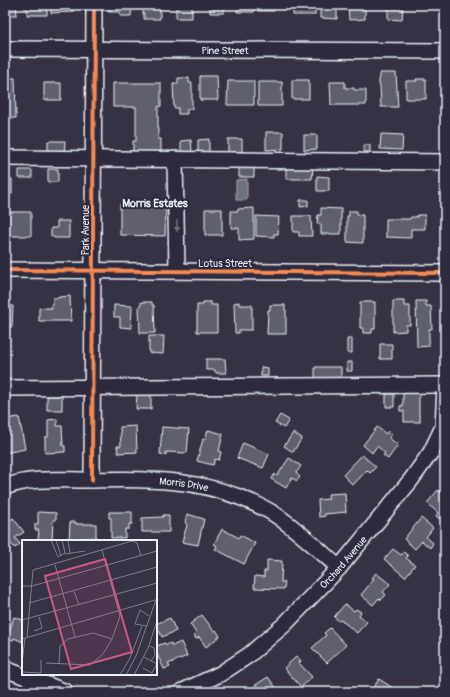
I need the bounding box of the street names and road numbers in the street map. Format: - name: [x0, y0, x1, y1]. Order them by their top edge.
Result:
- street label: Pine Street: [201, 45, 250, 57]
- street label: Park Avenue: [80, 205, 92, 255]
- street label: Lotus Street: [198, 258, 253, 270]
- street label: Morris Drive: [159, 476, 210, 494]
- street label: Orchard Avenue: [318, 534, 370, 591]

